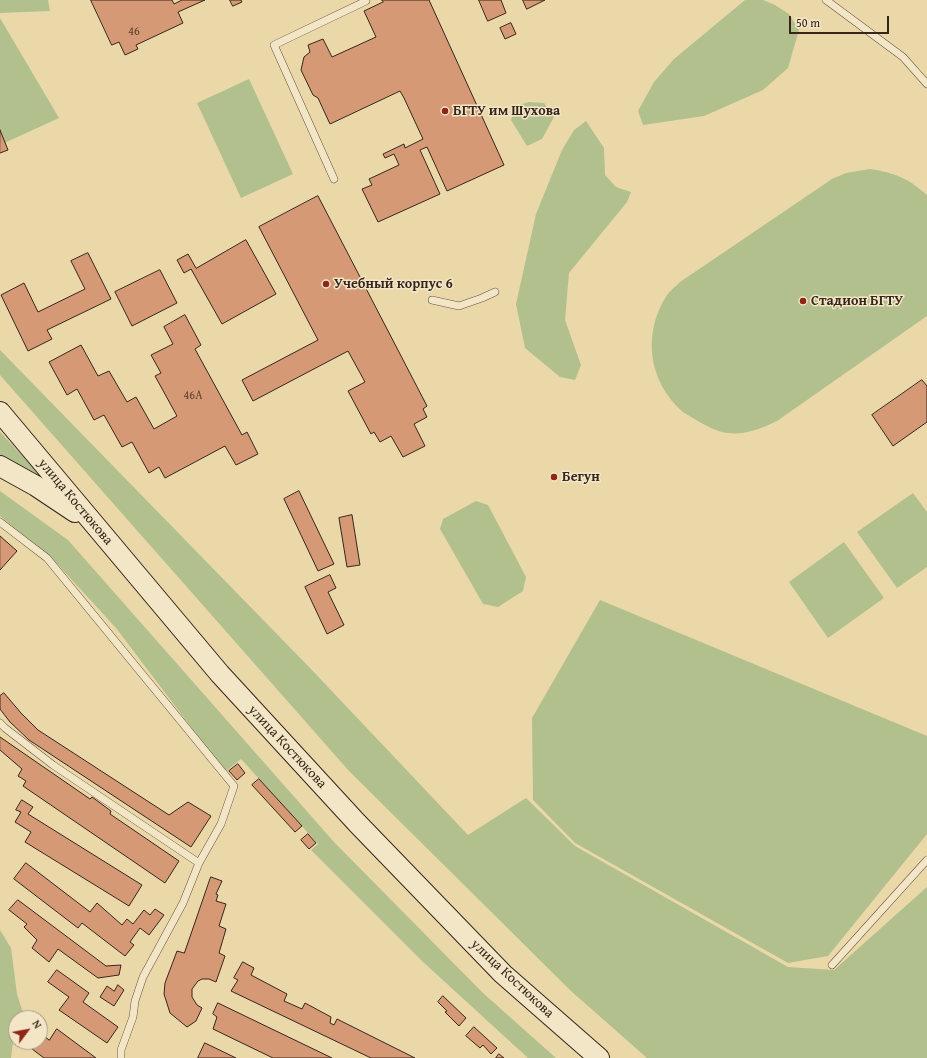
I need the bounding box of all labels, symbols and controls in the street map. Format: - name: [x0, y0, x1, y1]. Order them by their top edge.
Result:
- scale bar: [791, 8, 891, 34]
- text: 50 m: [796, 14, 820, 31]
- house number: 46: [128, 25, 140, 39]
- place label: БГТУ им Шухова: [453, 103, 560, 119]
- marker: БГТУ им Шухова: [440, 106, 450, 116]
- place label: Учебный корпус 6: [334, 276, 453, 292]
- marker: Учебный корпус 6: [321, 279, 331, 289]
- place label: Стадион БГТУ: [811, 293, 903, 309]
- marker: Стадион БГТУ: [798, 296, 808, 306]
- house number: 46А: [184, 389, 202, 403]
- street label: улица Костюкова: [34, 455, 116, 549]
- place label: Бегун: [562, 469, 600, 485]
- marker: Бегун: [549, 472, 559, 482]
- street label: улица Костюкова: [244, 702, 330, 792]
- street label: улица Костюкова: [467, 936, 557, 1022]
- north arrow: [8, 1010, 48, 1050]
- text: N: [29, 1017, 46, 1032]

